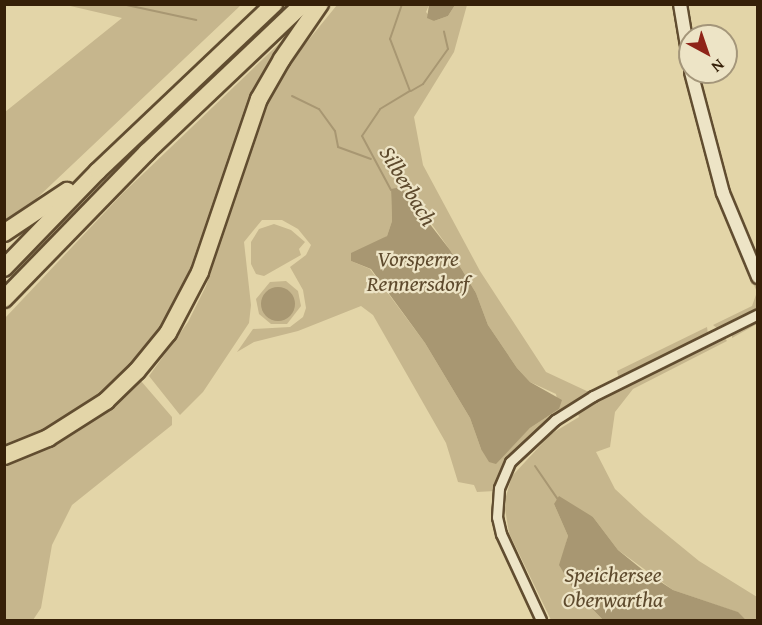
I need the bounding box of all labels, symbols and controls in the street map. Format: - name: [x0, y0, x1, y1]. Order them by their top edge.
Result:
- north arrow: [678, 24, 738, 84]
- text: N: [706, 54, 730, 79]
- water label: Silberbach: [374, 141, 442, 231]
- water label: Vorsperre Rennersdorf: [367, 245, 469, 296]
- water label: Speichersee Oberwartha: [563, 561, 663, 612]

